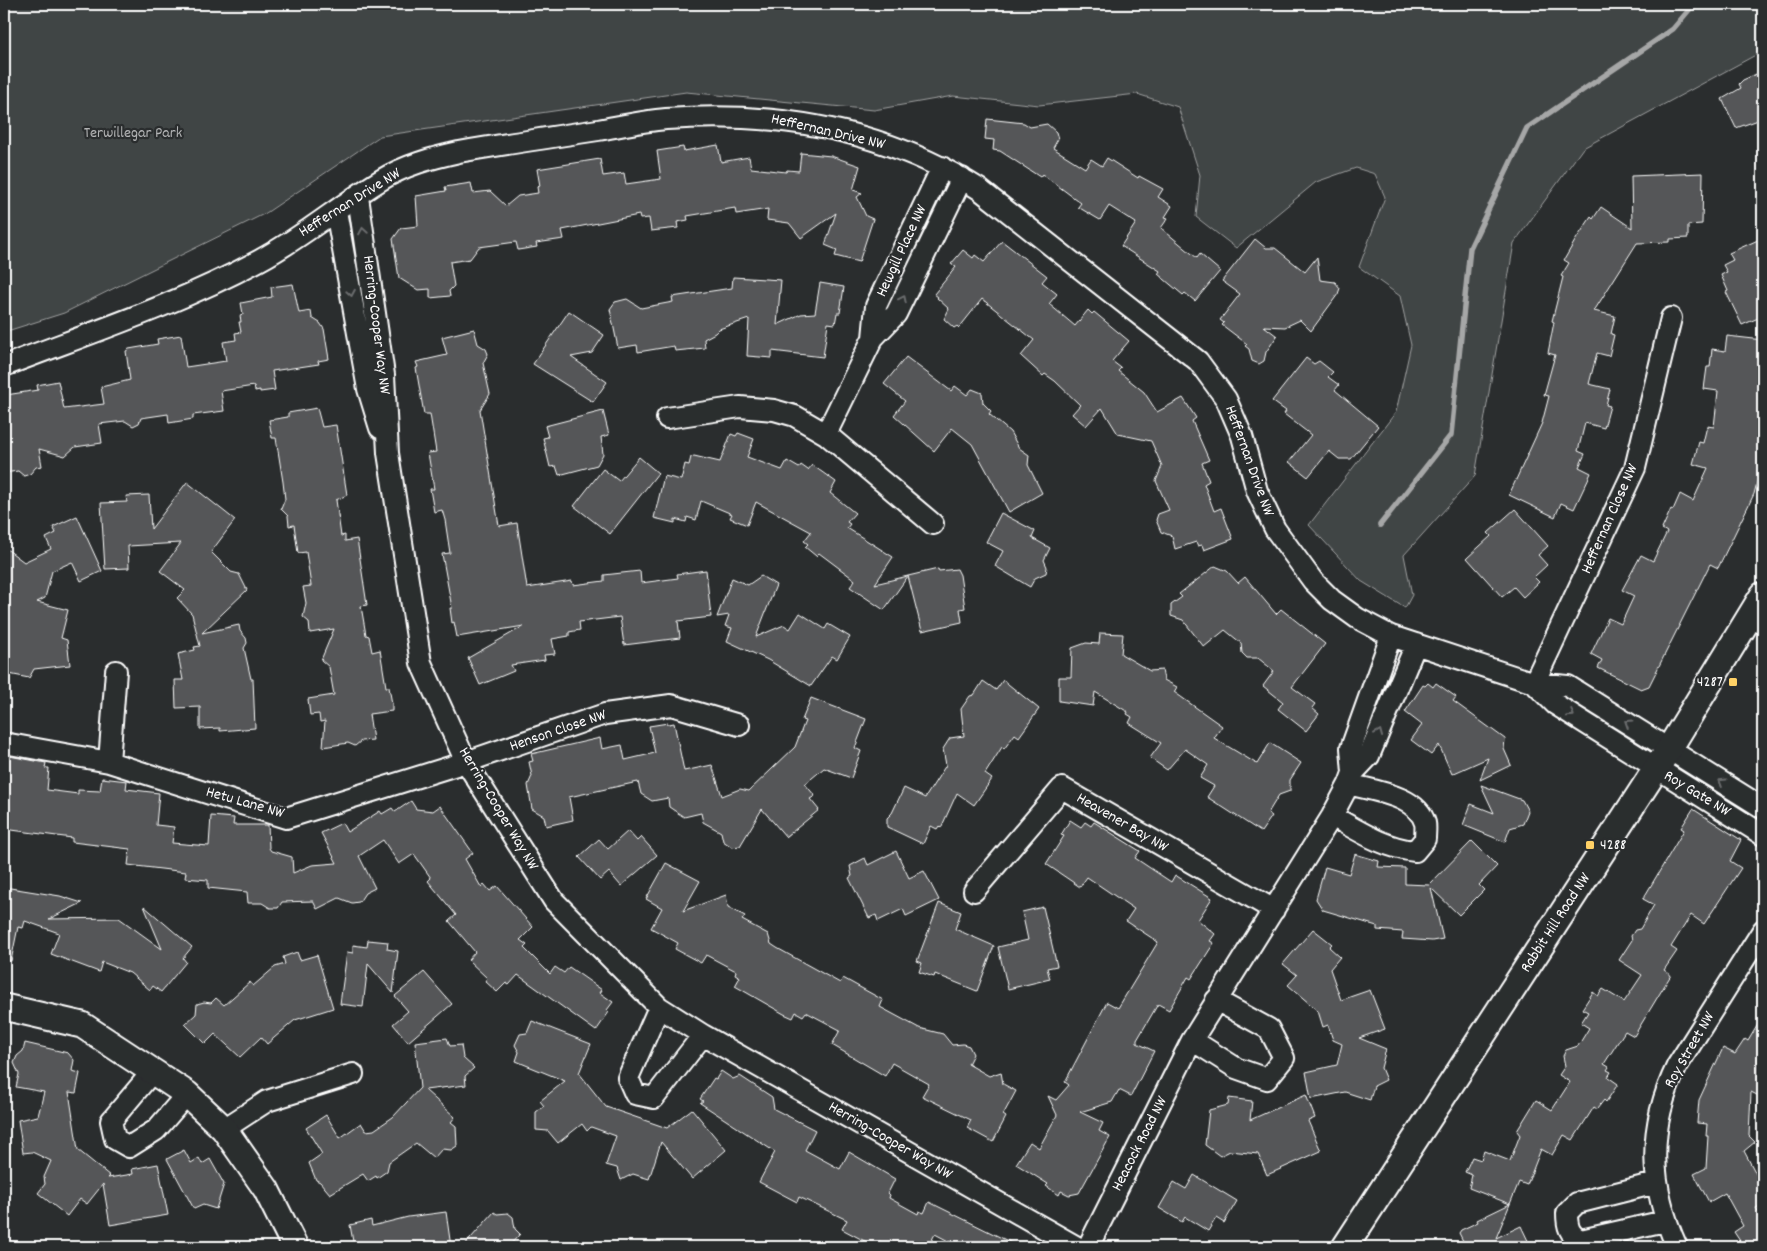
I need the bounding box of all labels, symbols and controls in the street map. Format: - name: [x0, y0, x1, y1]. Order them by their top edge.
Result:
- street label: Heffernan Drive NW: [769, 108, 888, 157]
- park label: Terwillegar Park: [84, 122, 182, 145]
- street label: Heffernan Drive NW: [294, 162, 406, 244]
- street label: Hewgill Place NW: [871, 200, 934, 301]
- one-way arrow: [359, 227, 369, 235]
- street label: Herring-Cooper Way NW: [356, 254, 396, 397]
- one-way arrow: [345, 289, 355, 298]
- one-way arrow: [897, 295, 907, 304]
- street label: Heffernan Drive NW: [1218, 402, 1280, 520]
- street label: Heffernan Close NW: [1575, 460, 1645, 578]
- place label: 4287: [1697, 671, 1723, 694]
- marker: 4287: [1727, 676, 1739, 688]
- street label: Henson Close NW: [507, 703, 610, 758]
- one-way arrow: [1565, 708, 1574, 717]
- one-way arrow: [1624, 720, 1633, 730]
- one-way arrow: [1373, 729, 1383, 738]
- street label: Herring-Cooper Way NW: [452, 743, 544, 876]
- street label: Roy Gate NW: [1659, 765, 1735, 823]
- one-way arrow: [1718, 779, 1727, 789]
- street label: Hetu Lane NW: [203, 781, 288, 825]
- street label: Heavener Bay NW: [1072, 787, 1173, 859]
- place label: 4288: [1600, 834, 1626, 857]
- marker: 4288: [1584, 839, 1596, 851]
- street label: Rabbit Hill Road NW: [1515, 868, 1597, 977]
- street label: Roy Street NW: [1659, 1007, 1722, 1092]
- street label: Heacock Road NW: [1106, 1092, 1174, 1195]
- street label: Herring-Cooper Way NW: [824, 1096, 957, 1186]

